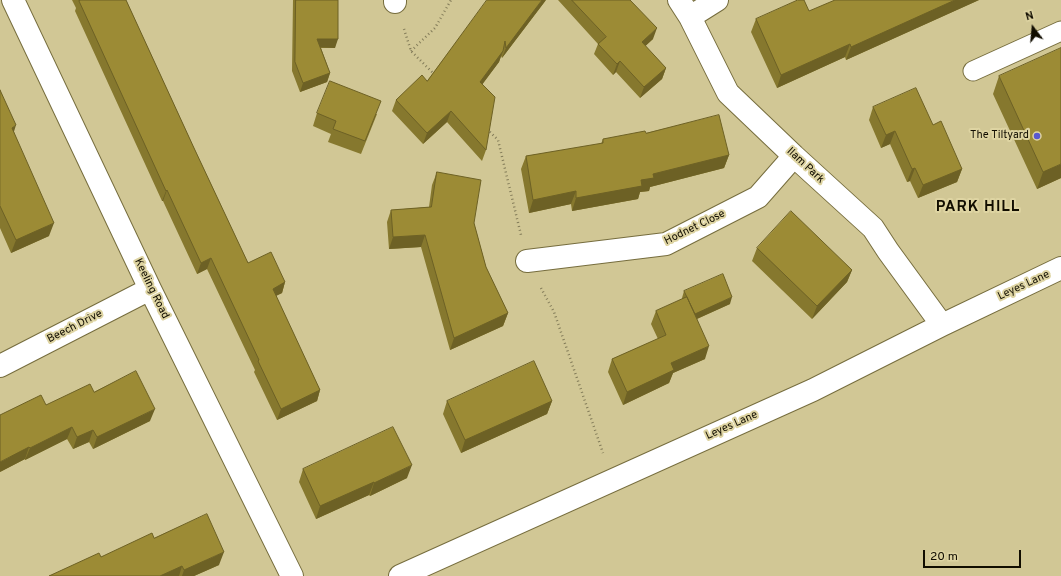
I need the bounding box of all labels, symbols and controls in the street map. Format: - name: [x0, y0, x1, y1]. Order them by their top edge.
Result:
- north arrow: [1013, 8, 1053, 48]
- text: N: [1024, 9, 1035, 24]
- place label: The Tiltyard: [970, 129, 1029, 143]
- marker: The Tiltyard: [1032, 131, 1042, 141]
- street label: Ilam Park: [783, 145, 827, 187]
- district label: PARK HILL: [936, 199, 1020, 217]
- street label: Hodnet Close: [662, 208, 728, 248]
- street label: Keeling Road: [131, 257, 171, 321]
- street label: Leyes Lane: [996, 268, 1052, 304]
- street label: Beech Drive: [45, 308, 105, 346]
- street label: Leyes Lane: [704, 409, 760, 443]
- scale bar: [925, 542, 1023, 568]
- text: 20 m: [930, 549, 958, 565]

